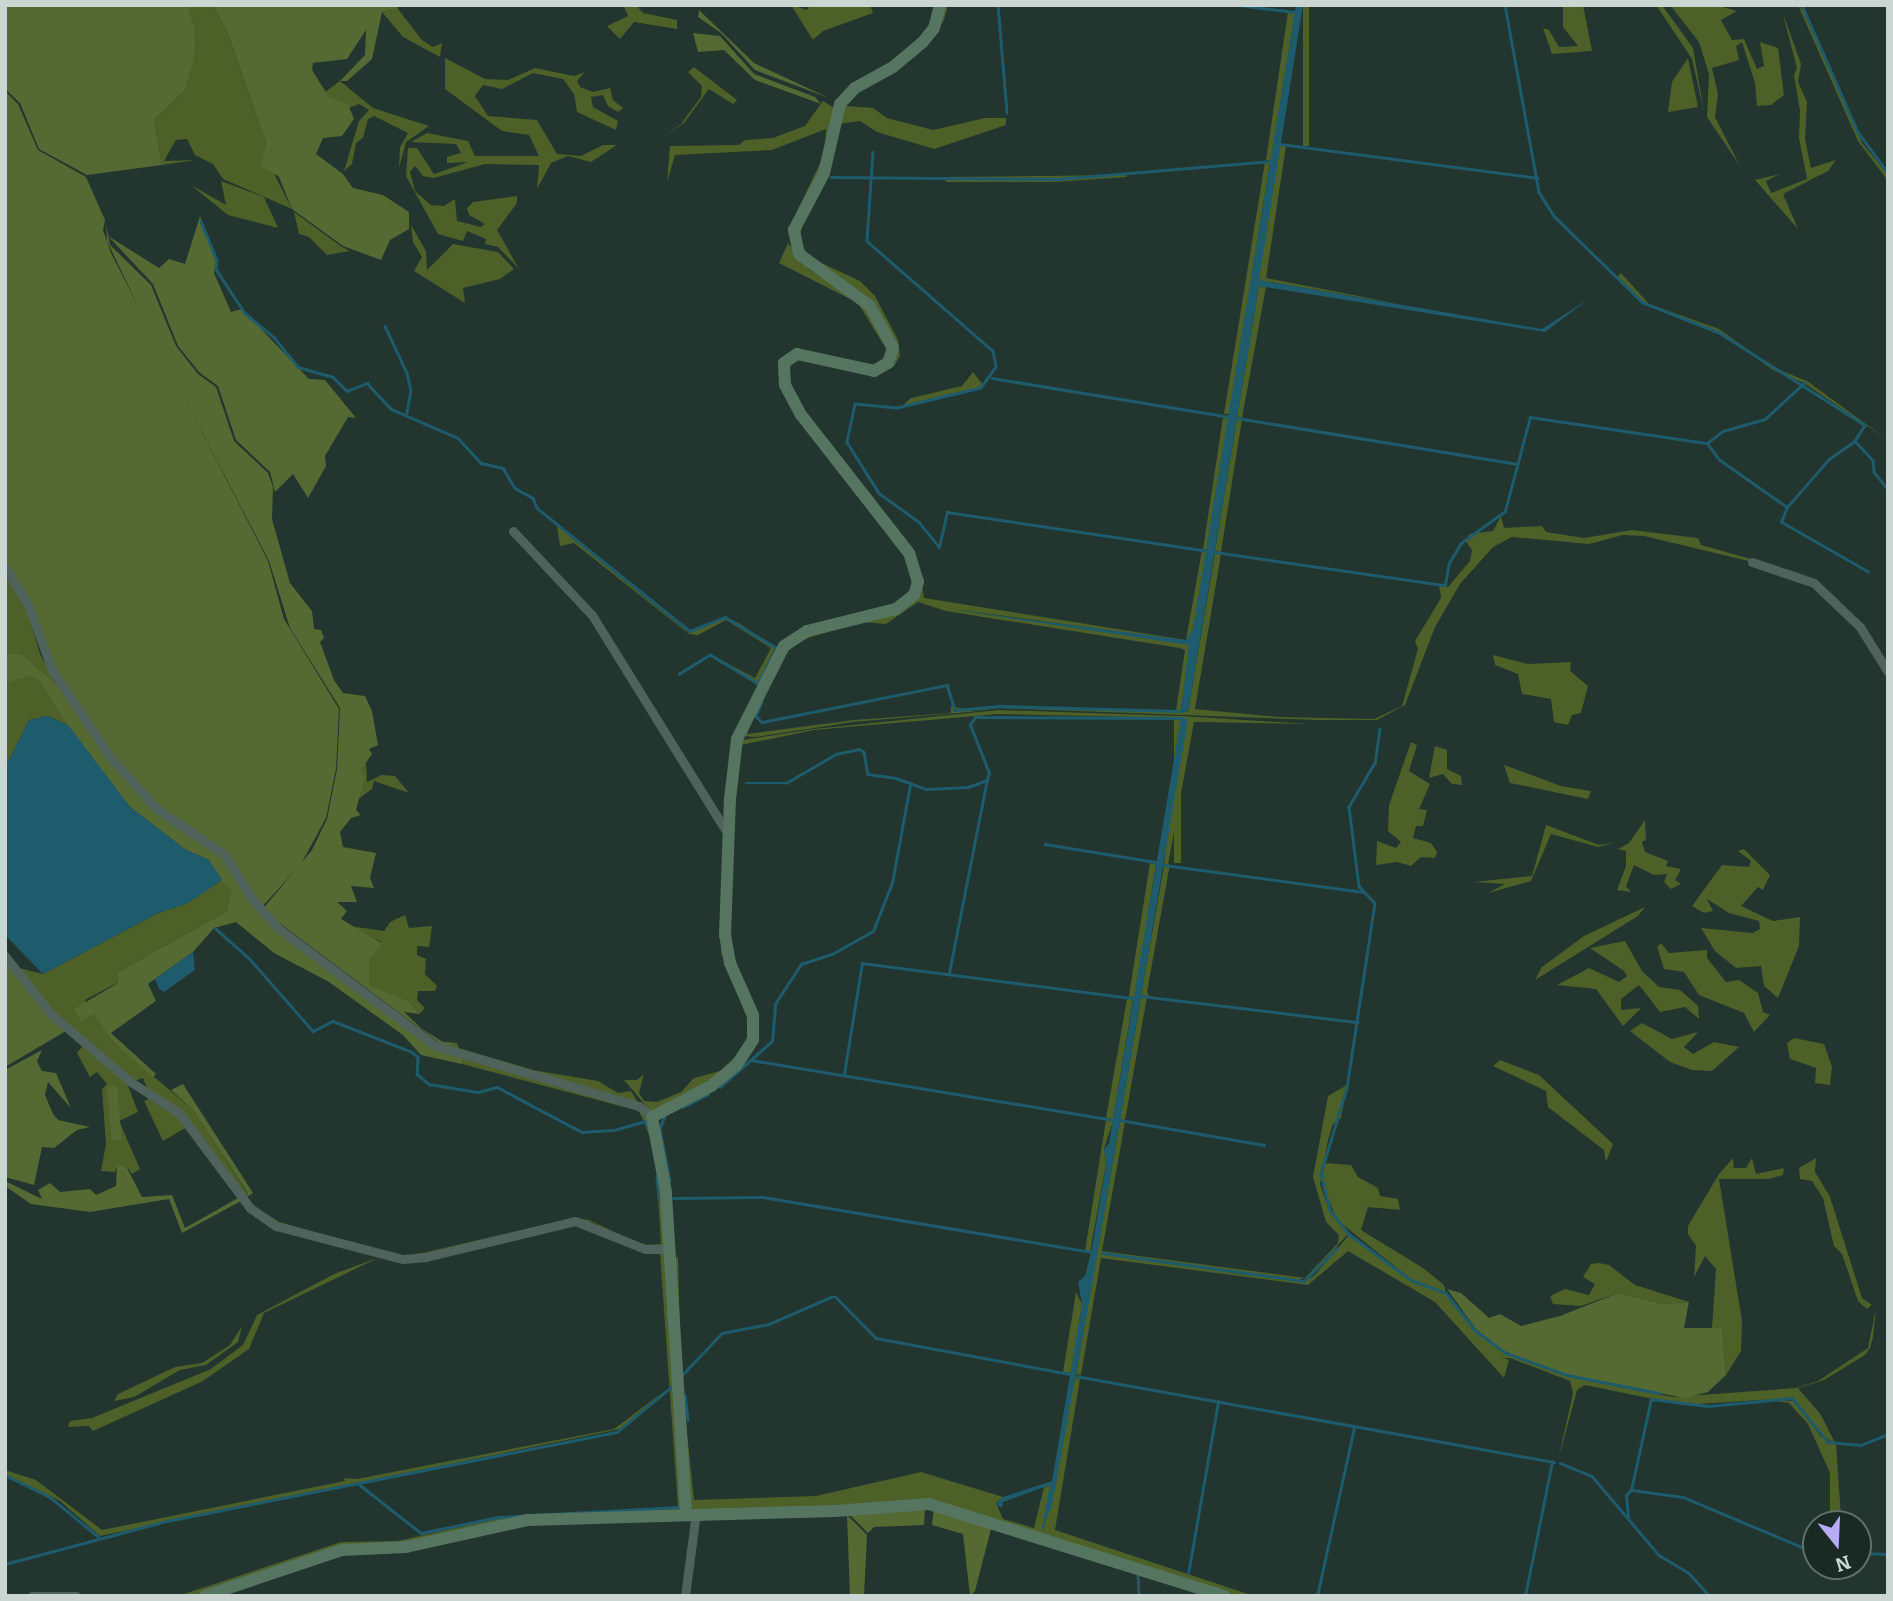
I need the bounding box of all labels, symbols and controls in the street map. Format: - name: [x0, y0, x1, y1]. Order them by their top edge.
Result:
- north arrow: [1802, 1510, 1872, 1580]
- text: N: [1833, 1550, 1854, 1577]

